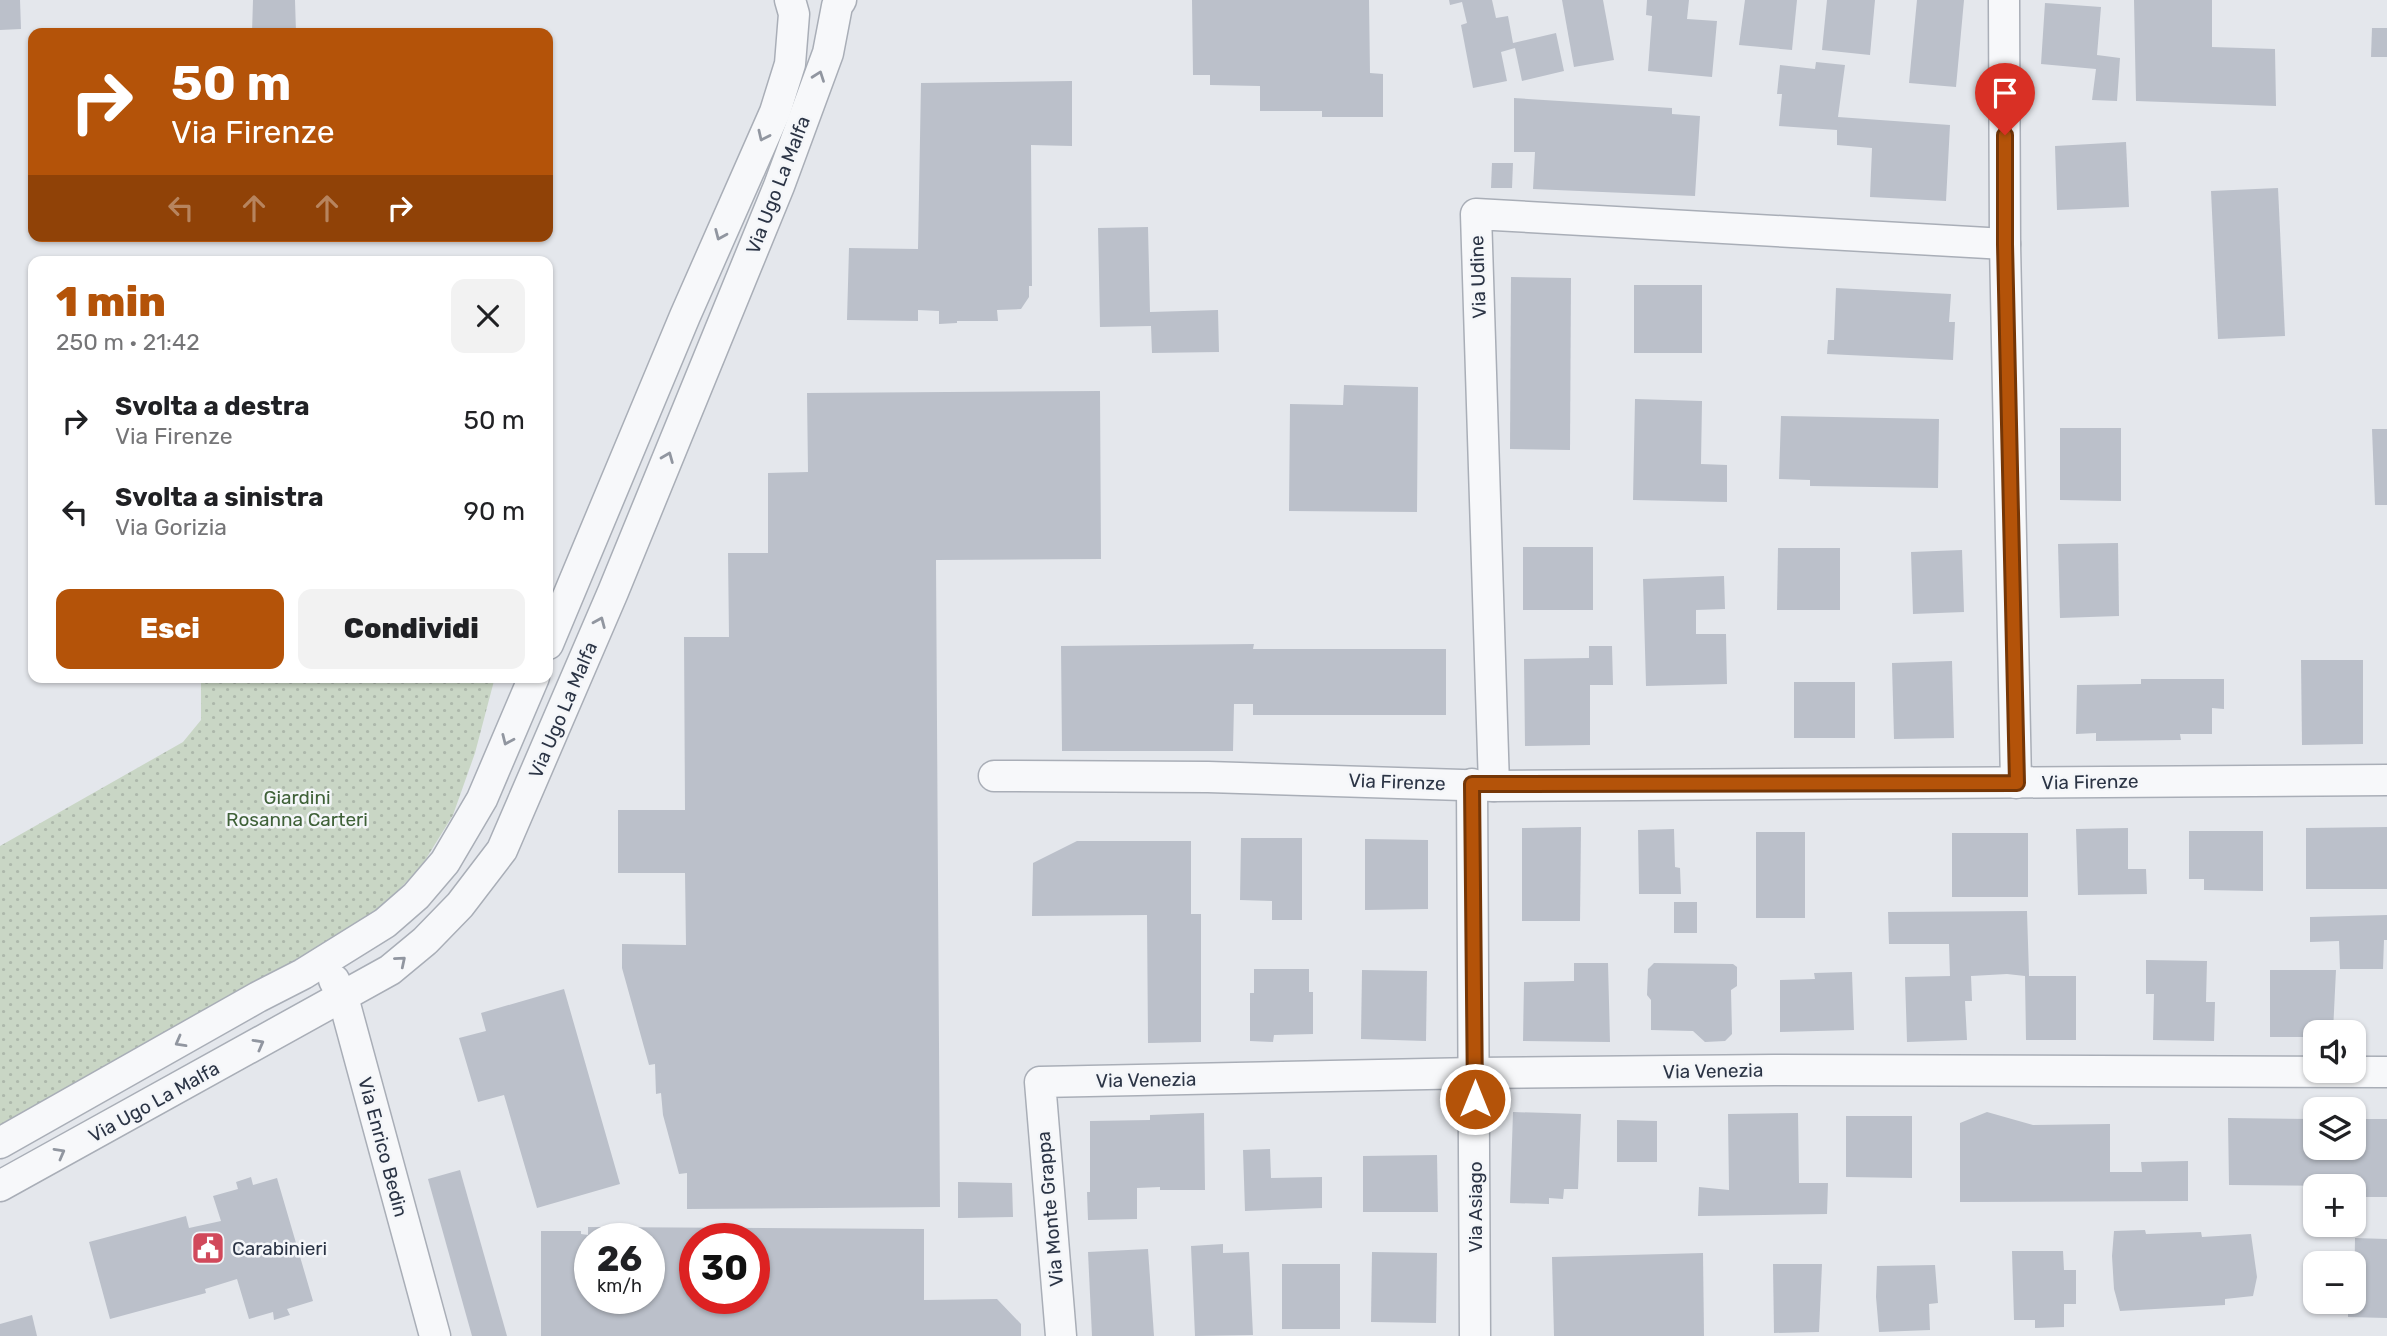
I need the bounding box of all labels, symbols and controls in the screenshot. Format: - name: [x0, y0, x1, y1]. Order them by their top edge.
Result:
- text: 50 m: [171, 54, 291, 112]
- icon: right: [56, 56, 147, 147]
- pin: [1975, 63, 2035, 135]
- one-way arrow: [811, 71, 825, 83]
- icon: arrive: [1986, 74, 2024, 112]
- text: Via Firenze: [171, 113, 335, 151]
- street label: Via Ugo La Malfa: [741, 113, 815, 257]
- one-way arrow: [757, 129, 771, 141]
- icon: left: [162, 189, 200, 227]
- icon: ahead: [235, 189, 273, 227]
- icon: ahead: [308, 189, 346, 227]
- icon: right: [381, 189, 419, 227]
- one-way arrow: [714, 228, 728, 240]
- street label: Via Udine: [1465, 235, 1491, 319]
- text: 1 min: [56, 277, 166, 327]
- button: close: [451, 279, 525, 353]
- text: 250 m · 21:42: [56, 328, 200, 356]
- text: Svolta a destra: [115, 391, 310, 422]
- icon: right: [56, 402, 94, 440]
- text: 50 m: [464, 405, 525, 436]
- text: Via Firenze: [115, 422, 233, 450]
- one-way arrow: [660, 451, 674, 463]
- text: Svolta a sinistra: [115, 482, 324, 513]
- icon: left: [56, 493, 94, 531]
- text: 90 m: [464, 496, 525, 527]
- text: Via Gorizia: [115, 513, 227, 541]
- button: Esci: [56, 589, 284, 669]
- button: Condividi: [298, 589, 525, 669]
- one-way arrow: [592, 617, 606, 630]
- street label: Via Ugo La Malfa: [524, 638, 602, 782]
- one-way arrow: [502, 733, 516, 745]
- street label: Via Firenze: [1348, 769, 1446, 795]
- street label: Via Firenze: [2041, 770, 2139, 794]
- park label: Giardini Rosanna Carteri: [226, 786, 368, 831]
- one-way arrow: [393, 957, 405, 970]
- map controls: [2303, 1020, 2366, 1314]
- button: sound: [2303, 1020, 2366, 1083]
- one-way arrow: [174, 1034, 187, 1047]
- one-way arrow: [252, 1039, 265, 1052]
- street label: Via Ugo La Malfa: [85, 1057, 223, 1147]
- street label: Via Venezia: [1663, 1059, 1763, 1083]
- position arrow: [1438, 1062, 1512, 1136]
- street label: Via Venezia: [1096, 1068, 1196, 1092]
- street label: Via Enrico Bedin: [353, 1075, 413, 1219]
- button: layers: [2303, 1097, 2366, 1160]
- street label: Via Monte Grappa: [1032, 1130, 1068, 1288]
- one-way arrow: [53, 1148, 65, 1162]
- street label: Via Asiago: [1464, 1161, 1487, 1253]
- button: +: [2303, 1174, 2366, 1237]
- speed limit sign: 30: [679, 1223, 770, 1314]
- public building icon: Carabinieri: [189, 1229, 227, 1267]
- place label: Carabinieri: [232, 1237, 327, 1260]
- text: 26: [597, 1238, 642, 1280]
- button: −: [2303, 1251, 2366, 1314]
- text: km/h: [597, 1275, 642, 1297]

